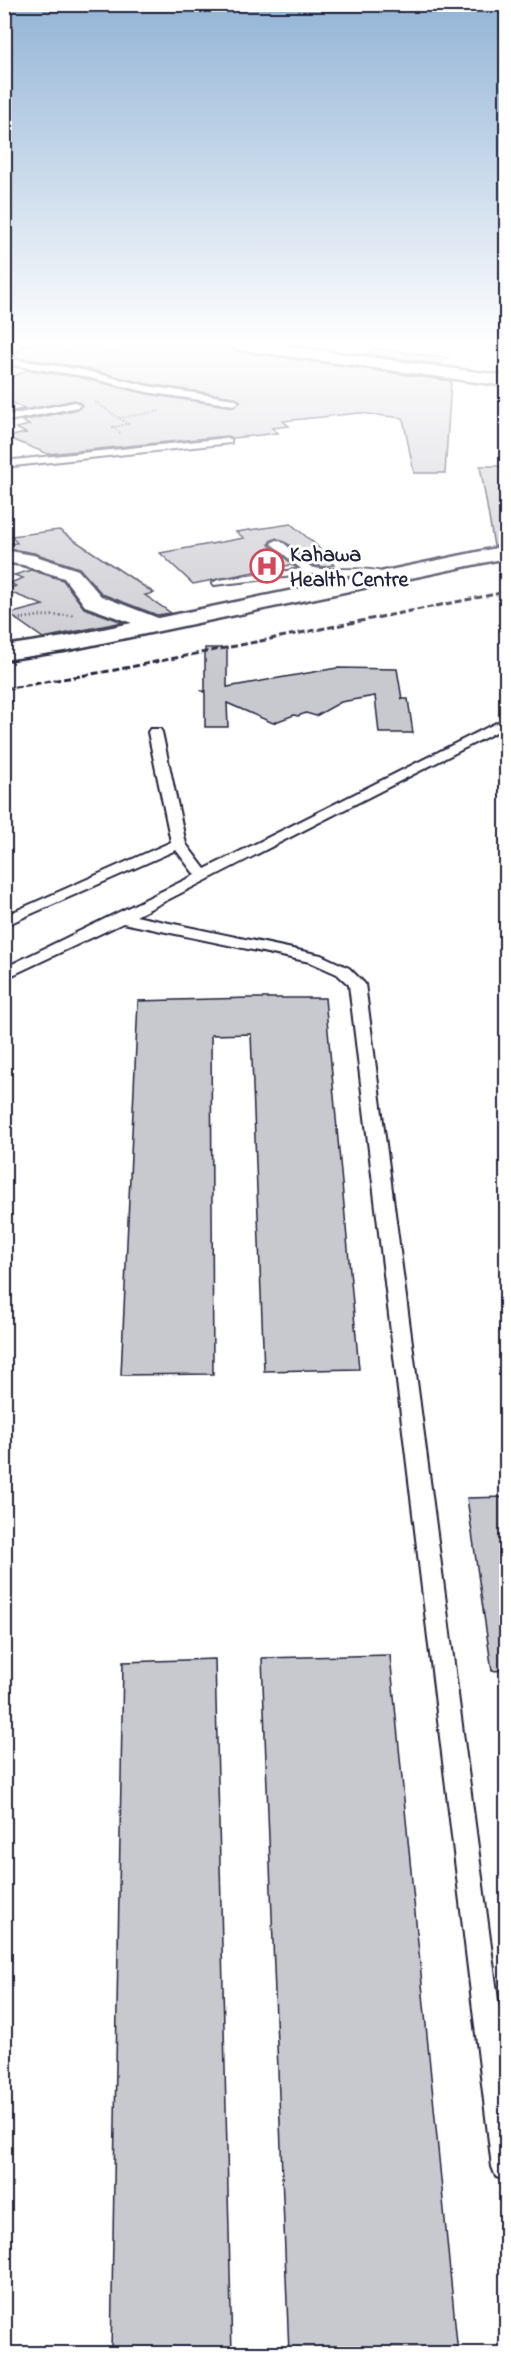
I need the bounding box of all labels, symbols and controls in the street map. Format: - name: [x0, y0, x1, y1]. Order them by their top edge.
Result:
- place label: Kahawa Health Centre: [290, 540, 410, 597]
- hospital icon: Kahawa Health Centre: [249, 548, 285, 584]

